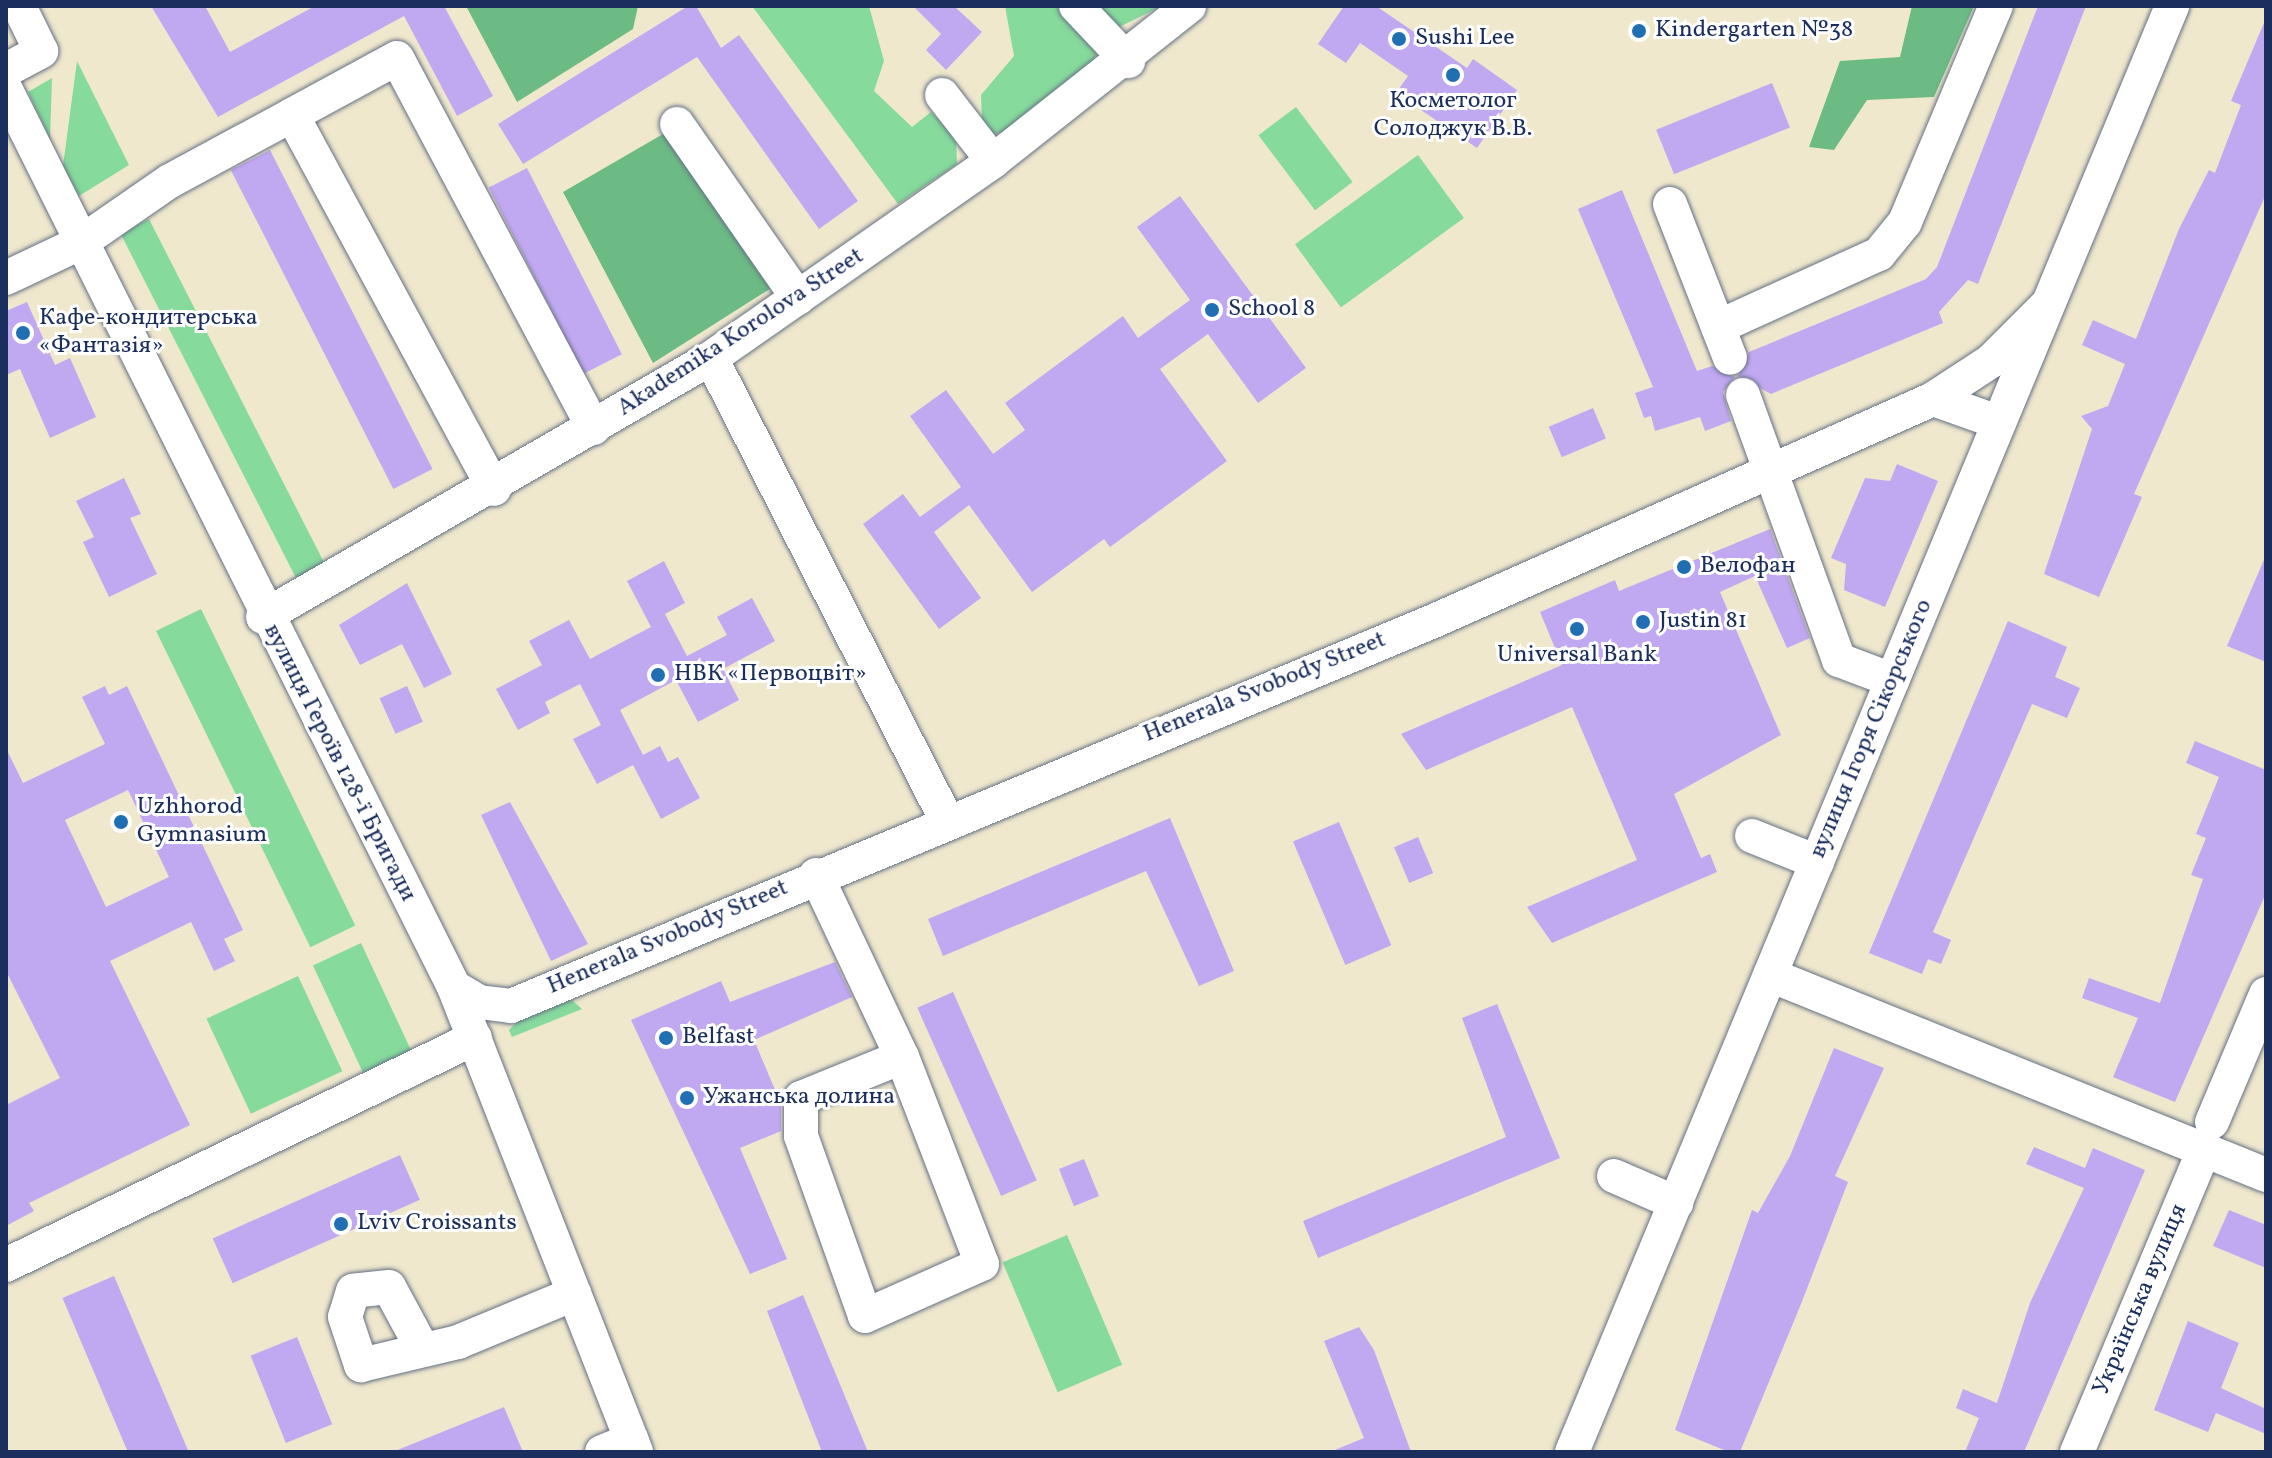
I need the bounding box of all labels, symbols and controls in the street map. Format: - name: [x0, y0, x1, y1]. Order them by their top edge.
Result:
- place label: Kindergarten №38: [1655, 17, 1853, 45]
- marker: Kindergarten №38: [1630, 22, 1648, 40]
- place label: Sushi Lee: [1415, 25, 1515, 53]
- marker: Sushi Lee: [1390, 30, 1408, 48]
- marker: Косметолог Солоджук В.В.: [1444, 66, 1462, 84]
- place label: Косметолог Солоджук В.В.: [1374, 88, 1532, 144]
- street label: Akademika Korolova Street: [612, 243, 870, 423]
- place label: School 8: [1228, 296, 1315, 324]
- marker: School 8: [1203, 301, 1221, 319]
- place label: Кафе-кондитерська «Фантазія»: [39, 305, 258, 361]
- marker: Кафе-кондитерська «Фантазія»: [14, 324, 32, 342]
- place label: Велофан: [1700, 553, 1796, 581]
- marker: Велофан: [1675, 558, 1693, 576]
- street label: вулиця Ігоря Сікорського: [1804, 595, 1940, 863]
- place label: Justin 81: [1659, 608, 1747, 636]
- marker: Justin 81: [1634, 613, 1652, 631]
- street label: вулиця Героїв 128-ї Бригади: [256, 619, 422, 907]
- marker: Universal Bank: [1568, 620, 1586, 638]
- street label: Henerala Svobody Street: [1139, 626, 1391, 750]
- place label: Universal Bank: [1497, 642, 1657, 670]
- place label: НВК «Первоцвіт»: [674, 661, 867, 689]
- marker: НВК «Первоцвіт»: [649, 666, 667, 684]
- place label: Uzhhorod Gymnasium: [137, 794, 267, 850]
- marker: Uzhhorod Gymnasium: [112, 813, 130, 831]
- street label: Henerala Svobody Street: [543, 874, 793, 1002]
- place label: Belfast: [682, 1024, 754, 1052]
- marker: Belfast: [657, 1029, 675, 1047]
- place label: Ужанська долина: [703, 1084, 895, 1112]
- marker: Ужанська долина: [678, 1089, 696, 1107]
- street label: Українська вулиця: [2088, 1200, 2194, 1400]
- place label: Lviv Croissants: [357, 1210, 517, 1238]
- marker: Lviv Croissants: [332, 1215, 350, 1233]

